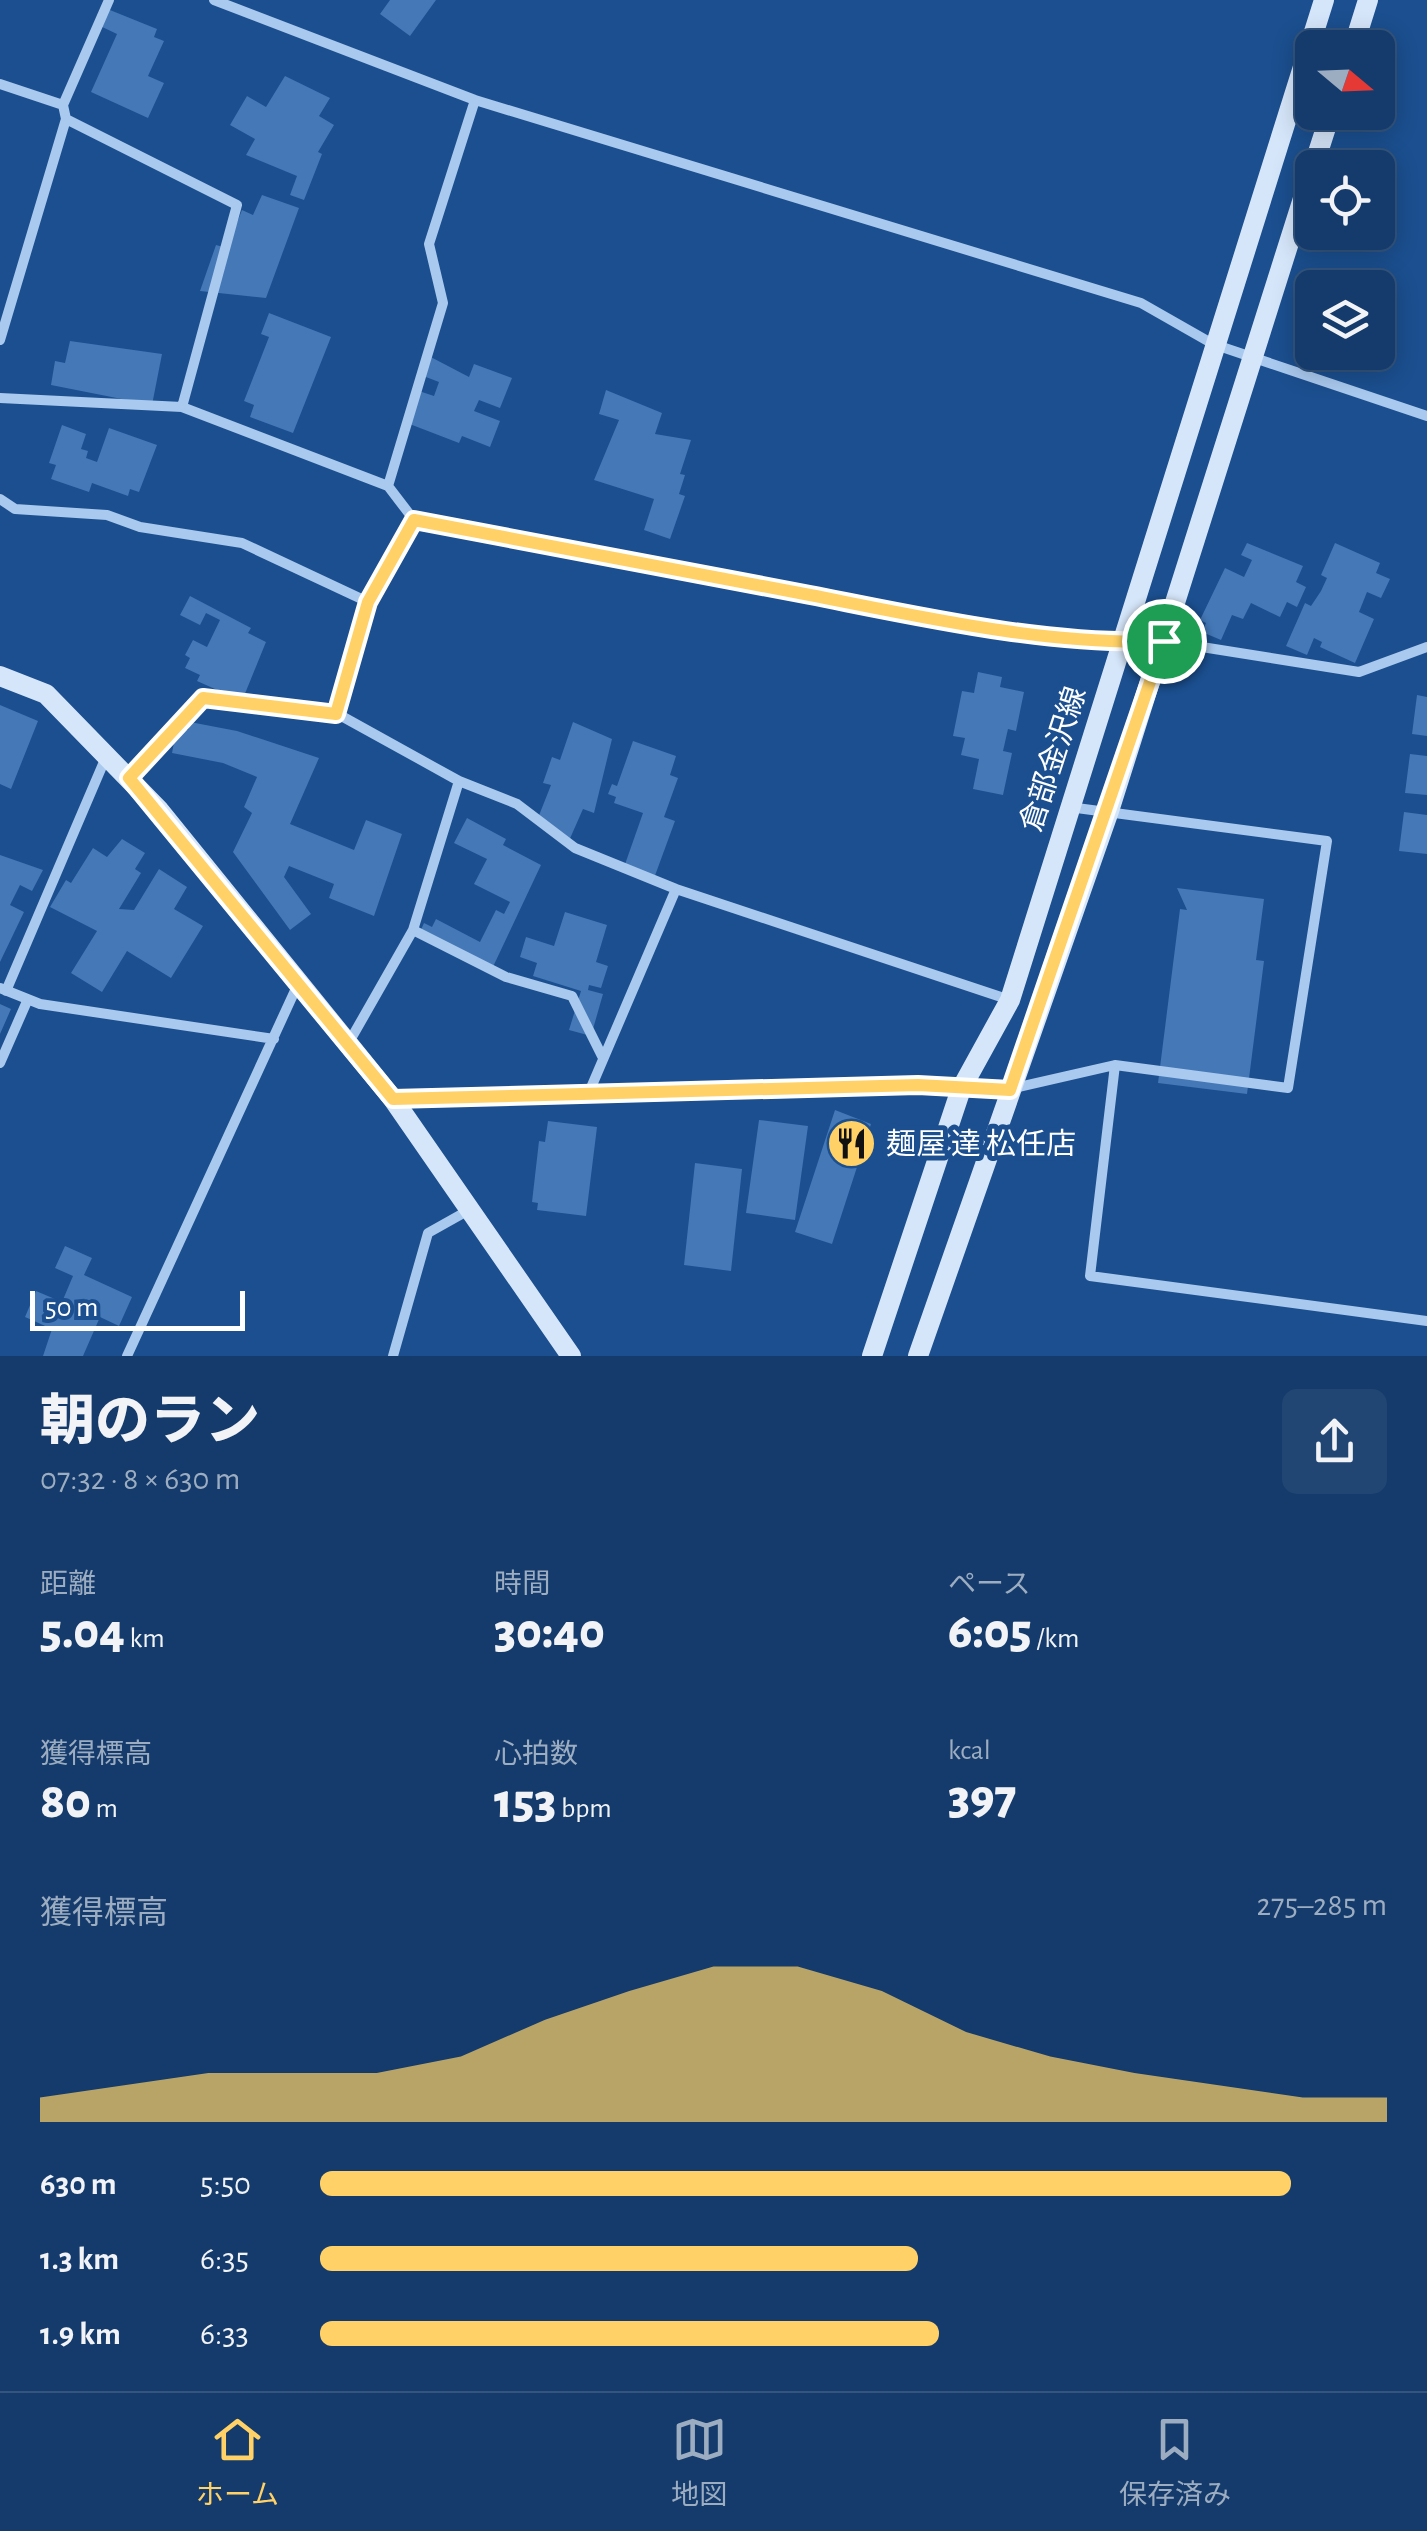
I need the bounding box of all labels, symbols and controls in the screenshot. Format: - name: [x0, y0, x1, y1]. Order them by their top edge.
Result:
- north arrow: [1295, 30, 1395, 130]
- map controls: [1295, 30, 1395, 370]
- button: locate: [1295, 150, 1395, 250]
- button: layers: [1295, 270, 1395, 370]
- pin: [1122, 599, 1207, 684]
- icon: arrive: [1137, 614, 1192, 669]
- street label: 倉部金沢線: [1015, 683, 1091, 835]
- restaurant icon: 麺屋 達 松任店: [825, 1118, 877, 1170]
- place label: 麺屋 達 松任店: [886, 1128, 1076, 1160]
- scale bar: [30, 1286, 245, 1330]
- text: 50 m: [45, 1294, 99, 1322]
- button: share: [1282, 1389, 1387, 1494]
- text: 朝のラン: [40, 1395, 260, 1450]
- text: 07:32 · 8 × 630 m: [40, 1463, 240, 1495]
- text: 距離: [40, 1571, 96, 1599]
- text: 時間: [494, 1571, 550, 1599]
- text: ペース: [948, 1571, 1031, 1599]
- text: 5.04: [40, 1607, 125, 1657]
- text: 30:40: [494, 1607, 605, 1657]
- text: 6:05: [948, 1607, 1032, 1657]
- text: km: [125, 1625, 165, 1653]
- text: /km: [1032, 1625, 1079, 1653]
- text: kcal: [948, 1737, 991, 1765]
- text: 獲得標高: [40, 1741, 152, 1769]
- text: 心拍数: [494, 1741, 578, 1769]
- text: 397: [948, 1773, 1016, 1823]
- text: 80: [40, 1777, 91, 1827]
- text: 153: [494, 1777, 556, 1827]
- text: m: [91, 1795, 118, 1823]
- text: bpm: [556, 1795, 612, 1823]
- text: 275–285 m: [1257, 1889, 1387, 1921]
- text: 獲得標高: [40, 1897, 168, 1929]
- text: 630 m: [40, 2168, 117, 2200]
- text: 5:50: [200, 2168, 251, 2200]
- text: 1.3 km: [40, 2243, 119, 2275]
- text: 6:35: [200, 2243, 249, 2275]
- text: 1.9 km: [40, 2318, 121, 2350]
- text: 6:33: [200, 2318, 249, 2350]
- tab: ホーム: [196, 2412, 279, 2513]
- tab: 地図: [671, 2412, 727, 2513]
- tab: 保存済み: [1119, 2412, 1231, 2513]

